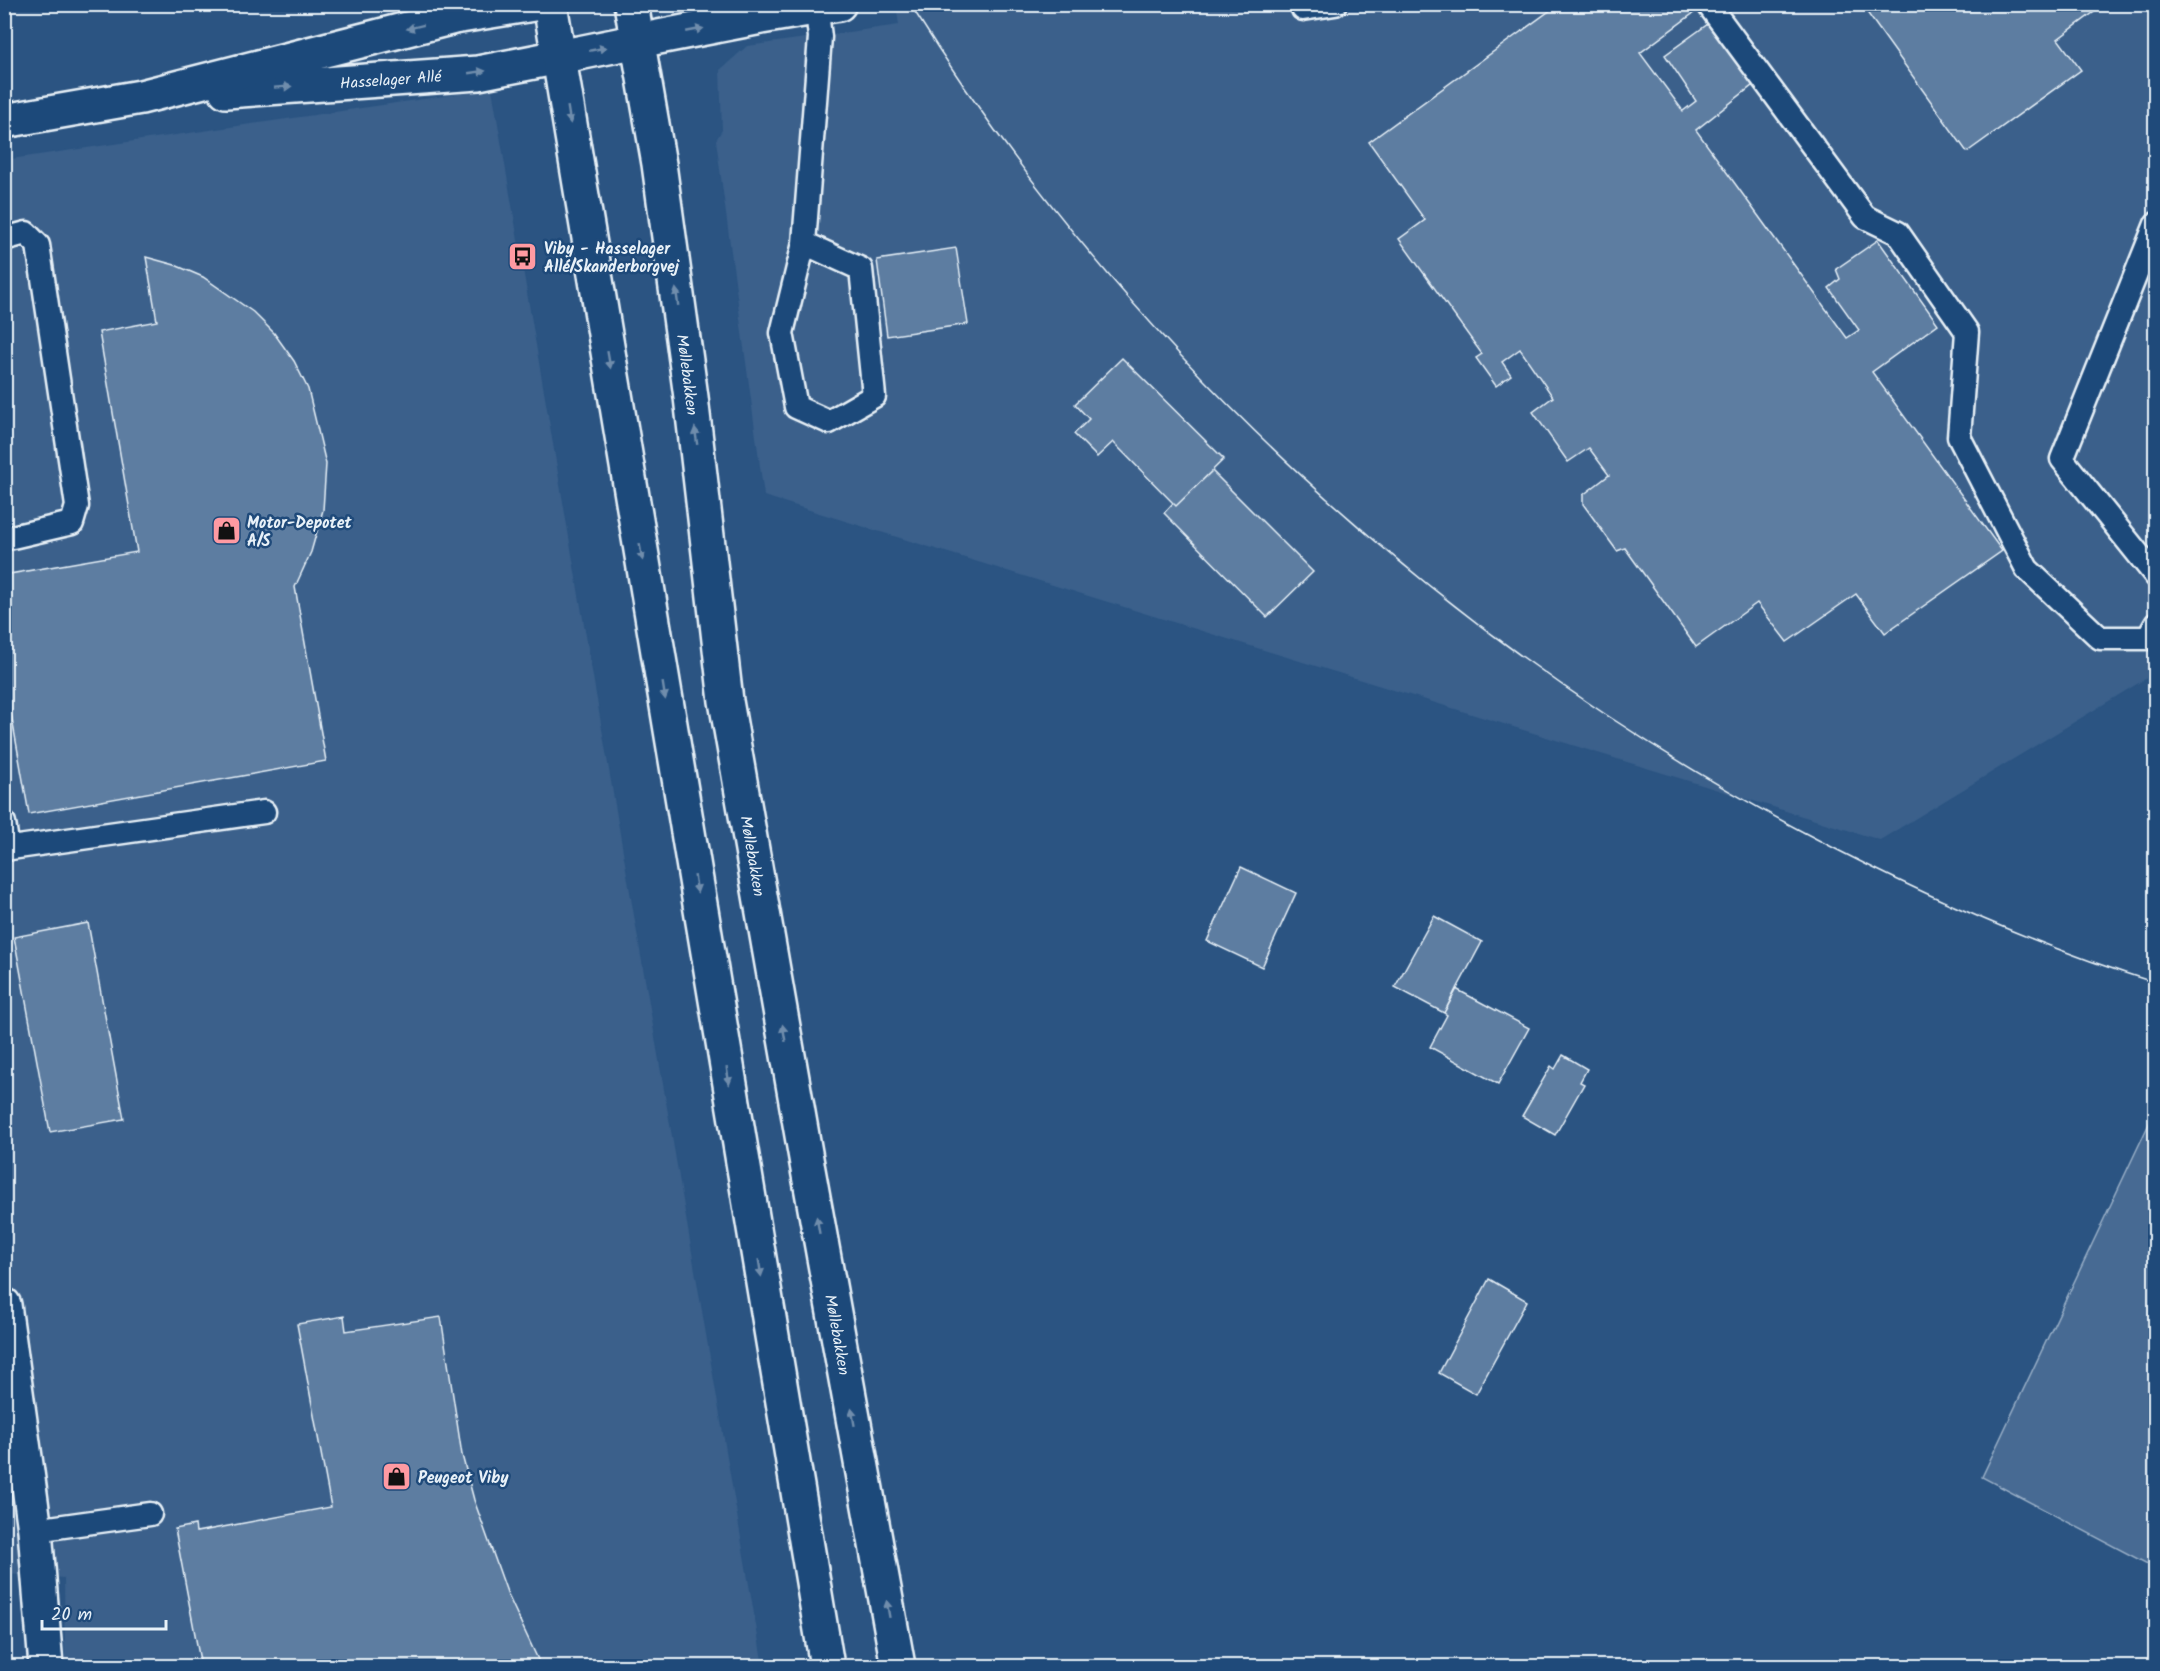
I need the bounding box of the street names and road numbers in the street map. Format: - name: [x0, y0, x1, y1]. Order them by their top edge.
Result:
- street label: Hasselager Allé: [339, 65, 443, 97]
- street label: Møllebakken: [668, 333, 704, 417]
- street label: Møllebakken: [732, 814, 771, 899]
- street label: Møllebakken: [817, 1292, 856, 1377]

